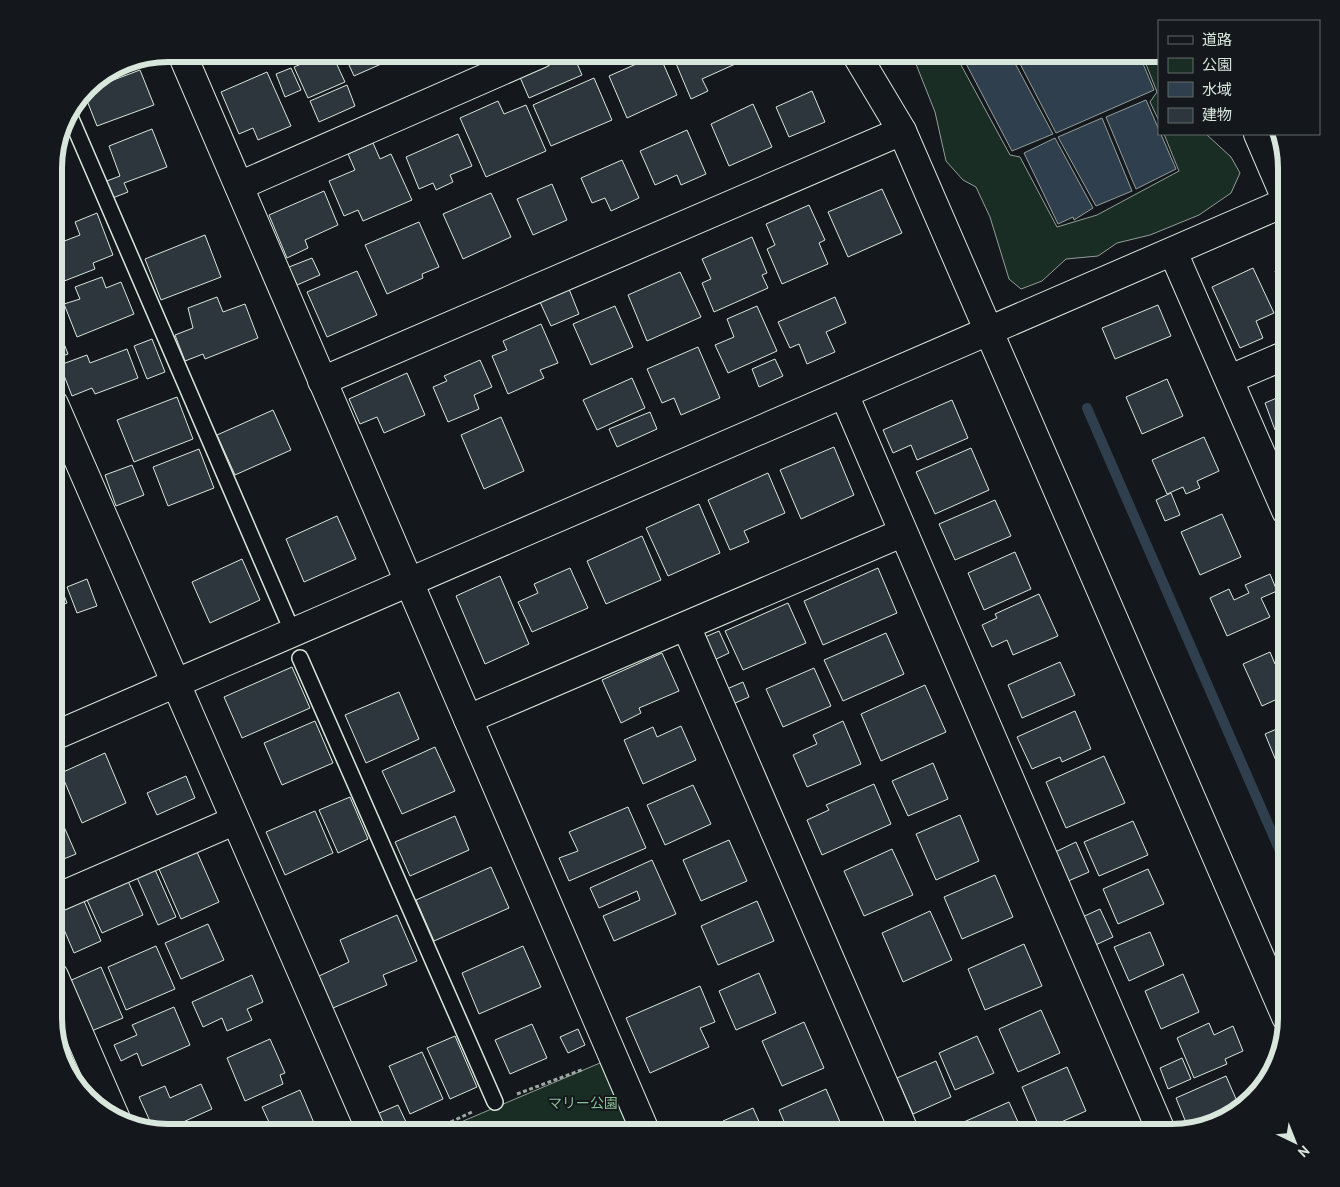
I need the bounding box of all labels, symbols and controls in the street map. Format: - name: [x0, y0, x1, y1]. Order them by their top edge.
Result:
- legend: [1158, 20, 1320, 135]
- text: 道路: [1202, 30, 1232, 49]
- text: 公園: [1202, 55, 1232, 74]
- text: 水域: [1202, 80, 1232, 99]
- text: 建物: [1202, 105, 1232, 124]
- park label: マリー公園: [548, 1094, 618, 1112]
- north arrow: [1270, 1117, 1320, 1167]
- text: N: [1294, 1142, 1313, 1161]

